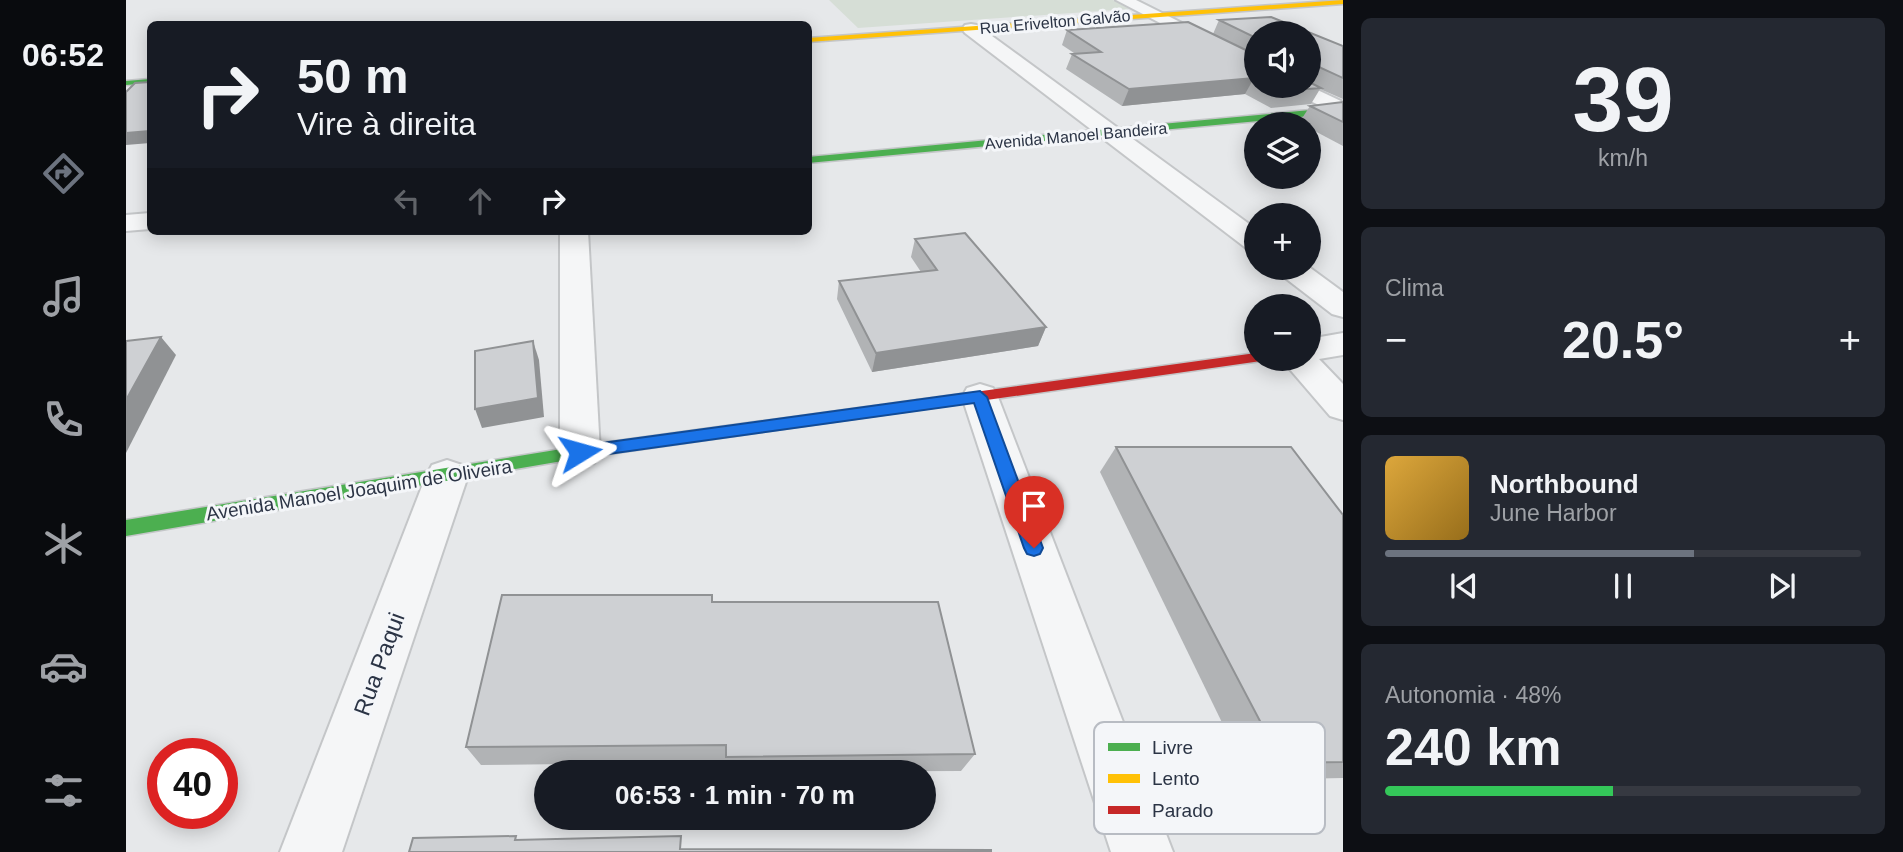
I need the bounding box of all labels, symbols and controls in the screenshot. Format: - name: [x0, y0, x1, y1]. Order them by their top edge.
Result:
- street label: Rua Erivelton Galvão: [979, 7, 1131, 37]
- map controls: [1244, 21, 1321, 371]
- button: sound: [1244, 21, 1321, 98]
- text: 06:52: [22, 37, 104, 73]
- icon: right: [182, 49, 273, 140]
- text: 50 m: [297, 49, 409, 103]
- text: 39: [1572, 49, 1674, 150]
- text: Vire à direita: [297, 106, 476, 142]
- button: layers: [1244, 112, 1321, 189]
- street label: Avenida Manoel Bandeira: [984, 120, 1168, 152]
- text: km/h: [1598, 145, 1648, 171]
- icon: directions: [39, 149, 88, 198]
- icon: left: [388, 182, 426, 220]
- icon: ahead: [461, 182, 499, 220]
- icon: right: [534, 182, 572, 220]
- button: +: [1244, 203, 1321, 280]
- icon: music: [39, 272, 88, 321]
- text: Clima: [1385, 275, 1444, 301]
- button: −: [1244, 294, 1321, 371]
- text: 20.5°: [1562, 311, 1684, 369]
- text: −: [1385, 319, 1407, 361]
- text: +: [1839, 319, 1861, 361]
- icon: phone: [39, 395, 88, 444]
- position arrow: [543, 415, 617, 489]
- street label: Avenida Manoel Joaquim de Oliveira: [205, 455, 514, 525]
- text: Northbound: [1490, 469, 1639, 499]
- pin: [1004, 476, 1064, 548]
- icon: arrive: [1015, 487, 1053, 525]
- text: June Harbor: [1490, 500, 1617, 526]
- icon: climate: [39, 519, 88, 568]
- icon: previous: [1445, 567, 1483, 605]
- icon: pause: [1604, 567, 1642, 605]
- icon: next: [1763, 567, 1801, 605]
- street label: Rua Paqui: [348, 609, 410, 719]
- icon: car: [39, 642, 88, 691]
- text: Autonomia · 48%: [1385, 682, 1561, 708]
- text: 240 km: [1385, 718, 1561, 776]
- legend: [1094, 722, 1325, 834]
- text: Livre: [1152, 737, 1193, 758]
- speed limit sign: 40: [147, 738, 238, 829]
- icon: filters: [39, 766, 88, 815]
- text: Lento: [1152, 768, 1200, 789]
- text: 06:53 · 1 min · 70 m: [615, 780, 855, 810]
- text: Parado: [1152, 800, 1213, 821]

